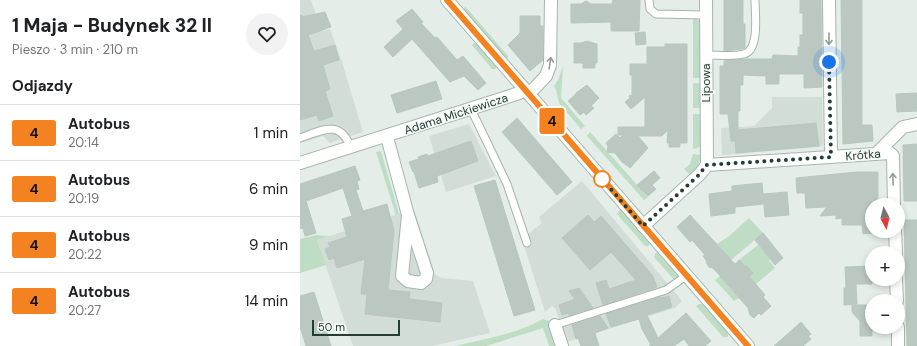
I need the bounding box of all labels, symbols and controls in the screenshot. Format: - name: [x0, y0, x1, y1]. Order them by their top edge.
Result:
- text: 1 Maja - Budynek 32 II: [12, 13, 212, 38]
- button: heart: [246, 13, 288, 55]
- one-way arrow: [825, 32, 833, 45]
- text: Pieszo · 3 min · 210 m: [12, 41, 138, 58]
- your location: [819, 52, 839, 72]
- one-way arrow: [546, 57, 554, 70]
- street label: Lipowa: [698, 63, 714, 103]
- text: Odjazdy: [12, 76, 73, 96]
- street label: Adama Mickiewicza: [402, 90, 510, 138]
- line badge: 4: [539, 108, 565, 134]
- text: 4: [547, 112, 557, 130]
- text: Autobus: [68, 114, 130, 134]
- text: 1 min: [254, 123, 288, 143]
- text: 4: [29, 124, 39, 142]
- text: 20:14: [68, 134, 99, 151]
- street label: Krótka: [845, 145, 881, 165]
- text: Autobus: [68, 170, 130, 190]
- unlabelled marker: [593, 170, 611, 188]
- one-way arrow: [889, 173, 897, 186]
- text: 6 min: [249, 179, 288, 199]
- text: 4: [29, 180, 39, 198]
- text: 20:19: [68, 190, 99, 207]
- north arrow: [865, 198, 905, 238]
- map controls: [865, 198, 905, 334]
- text: Autobus: [68, 226, 130, 246]
- text: 9 min: [249, 235, 288, 255]
- text: 4: [29, 236, 39, 254]
- text: 20:22: [68, 246, 102, 263]
- button: +: [865, 246, 905, 286]
- text: Autobus: [68, 282, 130, 302]
- text: 14 min: [245, 291, 288, 311]
- text: 4: [29, 292, 39, 310]
- button: −: [865, 294, 905, 334]
- text: 20:27: [68, 302, 101, 319]
- scale bar: [312, 318, 400, 337]
- text: 50 m: [318, 320, 345, 334]

